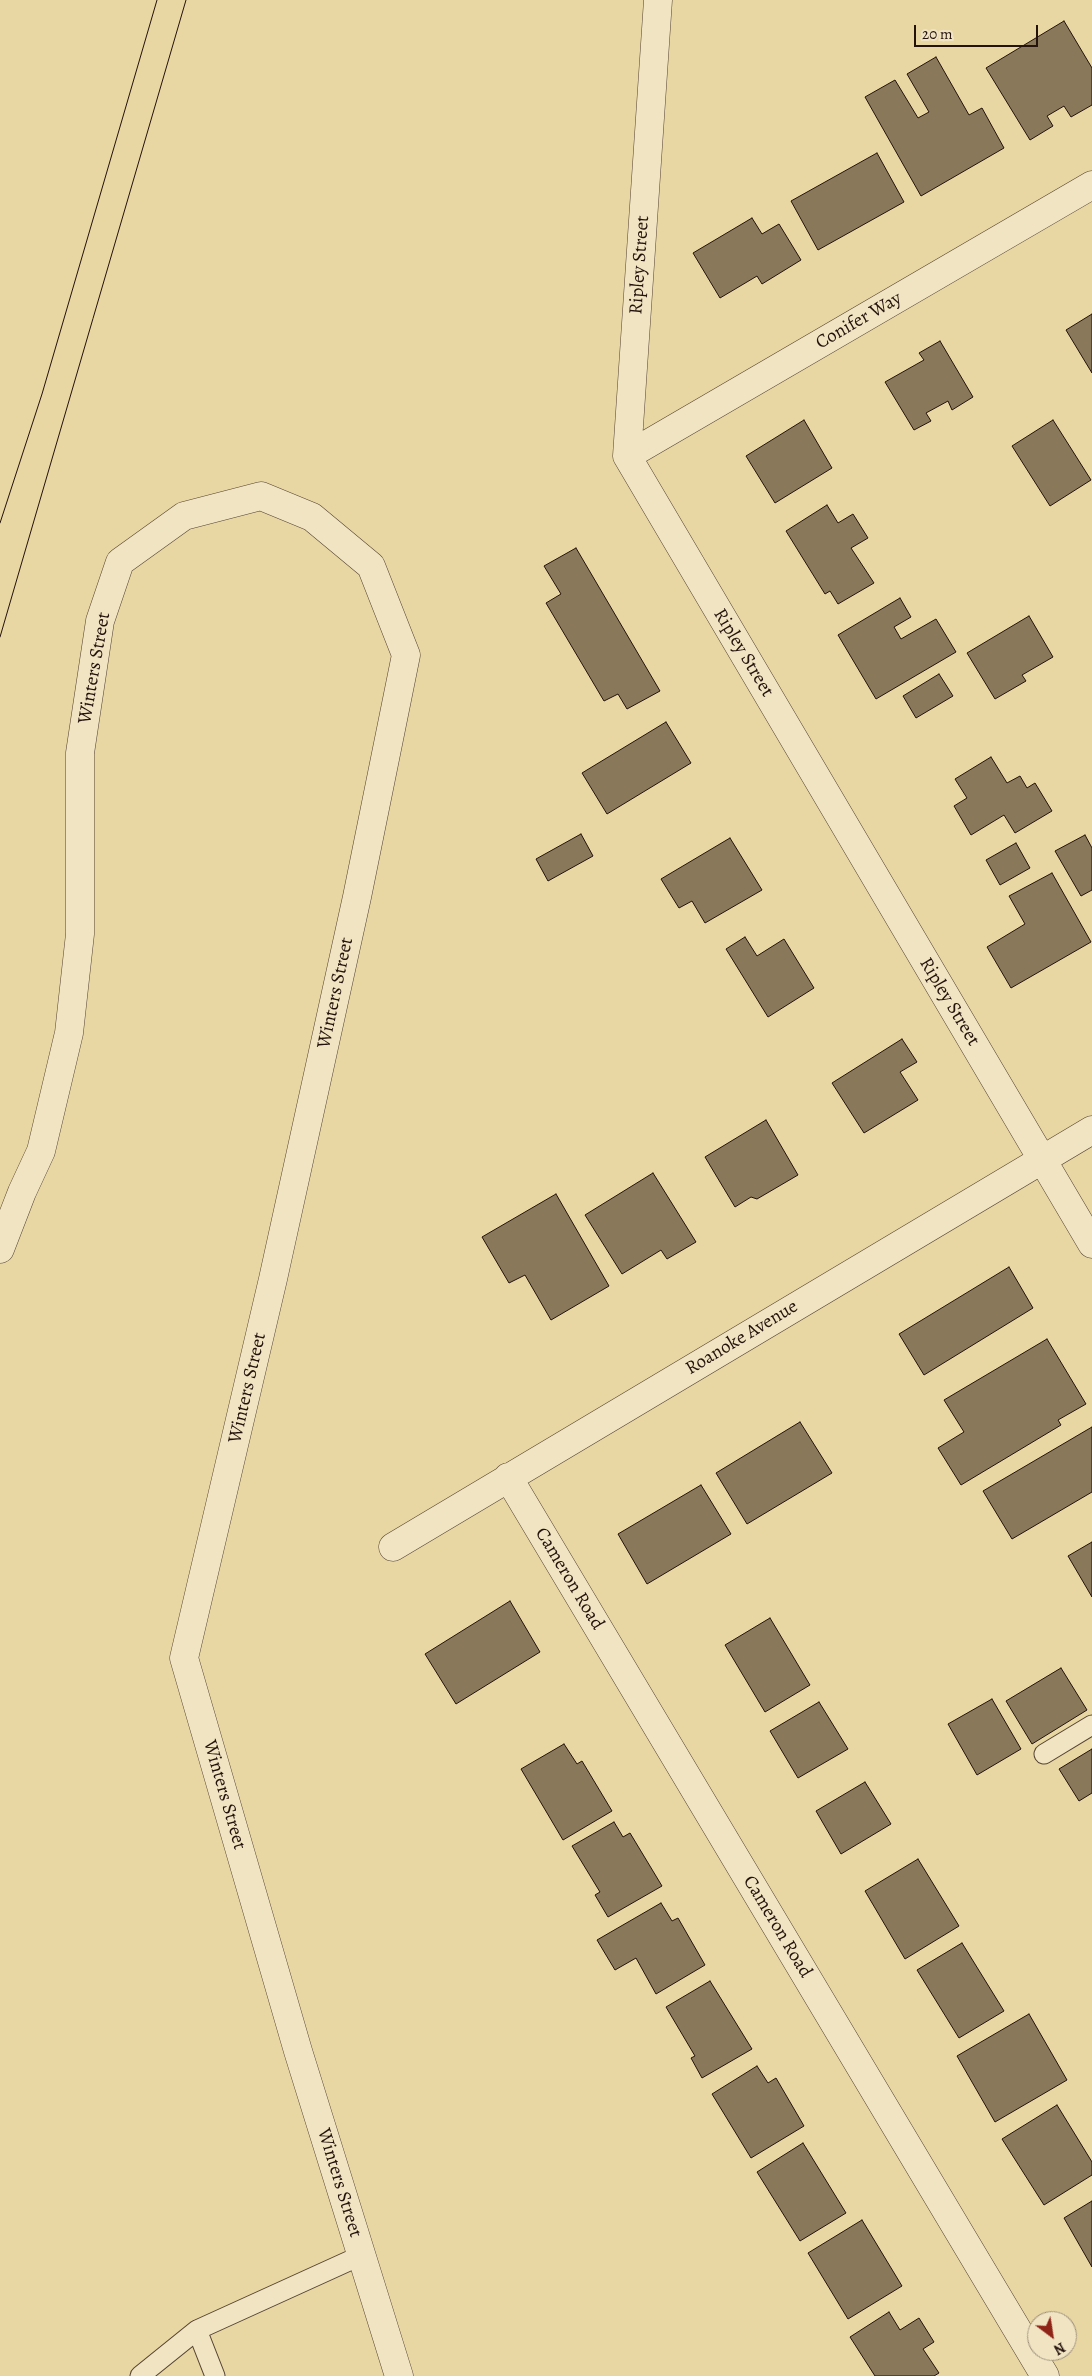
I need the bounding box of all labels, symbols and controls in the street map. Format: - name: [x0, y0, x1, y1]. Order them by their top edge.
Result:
- scale bar: [917, 15, 1041, 47]
- text: 20 m: [922, 24, 953, 44]
- street label: Ripley Street: [625, 215, 655, 315]
- street label: Conifer Way: [812, 287, 906, 355]
- street label: Ripley Street: [708, 605, 778, 701]
- street label: Winters Street: [74, 610, 116, 726]
- street label: Winters Street: [313, 935, 359, 1051]
- street label: Ripley Street: [914, 954, 984, 1050]
- street label: Roanoke Avenue: [682, 1295, 802, 1381]
- street label: Winters Street: [224, 1330, 272, 1446]
- street label: Cameron Road: [530, 1524, 608, 1634]
- street label: Winters Street: [197, 1738, 251, 1852]
- street label: Cameron Road: [738, 1872, 816, 1982]
- street label: Winters Street: [312, 2126, 366, 2240]
- north arrow: [1027, 2311, 1077, 2361]
- text: N: [1050, 2338, 1069, 2359]

